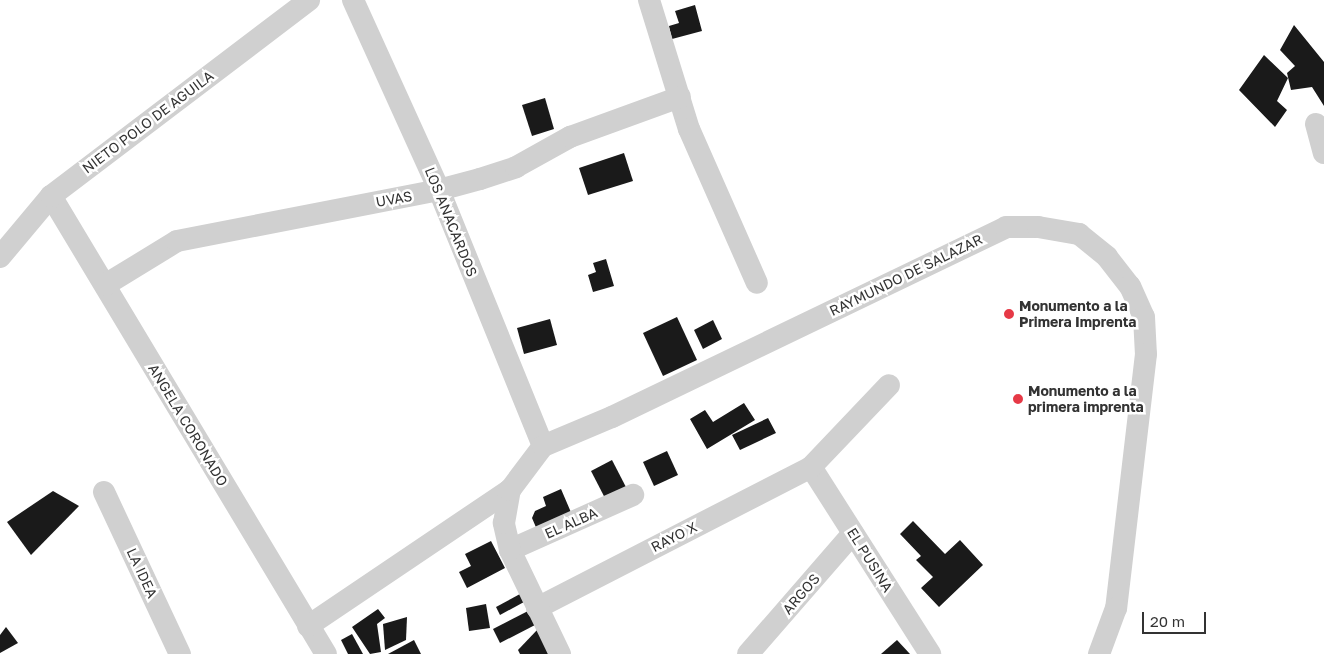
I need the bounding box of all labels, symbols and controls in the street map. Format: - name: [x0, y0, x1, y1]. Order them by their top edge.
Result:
- street label: NIETO POLO DE AGUILA: [79, 67, 217, 177]
- street label: LOS ANACARDOS: [421, 165, 481, 279]
- street label: UVAS: [375, 188, 413, 210]
- street label: RAYMUNDO DE SALAZAR: [827, 231, 985, 319]
- place label: Monumento a la Primera Imprenta: [1019, 298, 1136, 331]
- marker: Monumento a la Primera Imprenta: [1003, 308, 1015, 320]
- street label: ANGELA CORONADO: [145, 361, 231, 489]
- place label: Monumento a la primera imprenta: [1028, 383, 1144, 416]
- marker: Monumento a la primera imprenta: [1012, 393, 1024, 405]
- street label: EL ALBA: [542, 504, 600, 542]
- street label: RAYO X: [648, 518, 700, 556]
- street label: EL PUSINA: [844, 525, 896, 595]
- street label: LA IDEA: [123, 545, 161, 601]
- street label: ARGOS: [779, 570, 823, 618]
- scale bar: [1144, 602, 1208, 634]
- text: 20 m: [1150, 612, 1185, 630]

